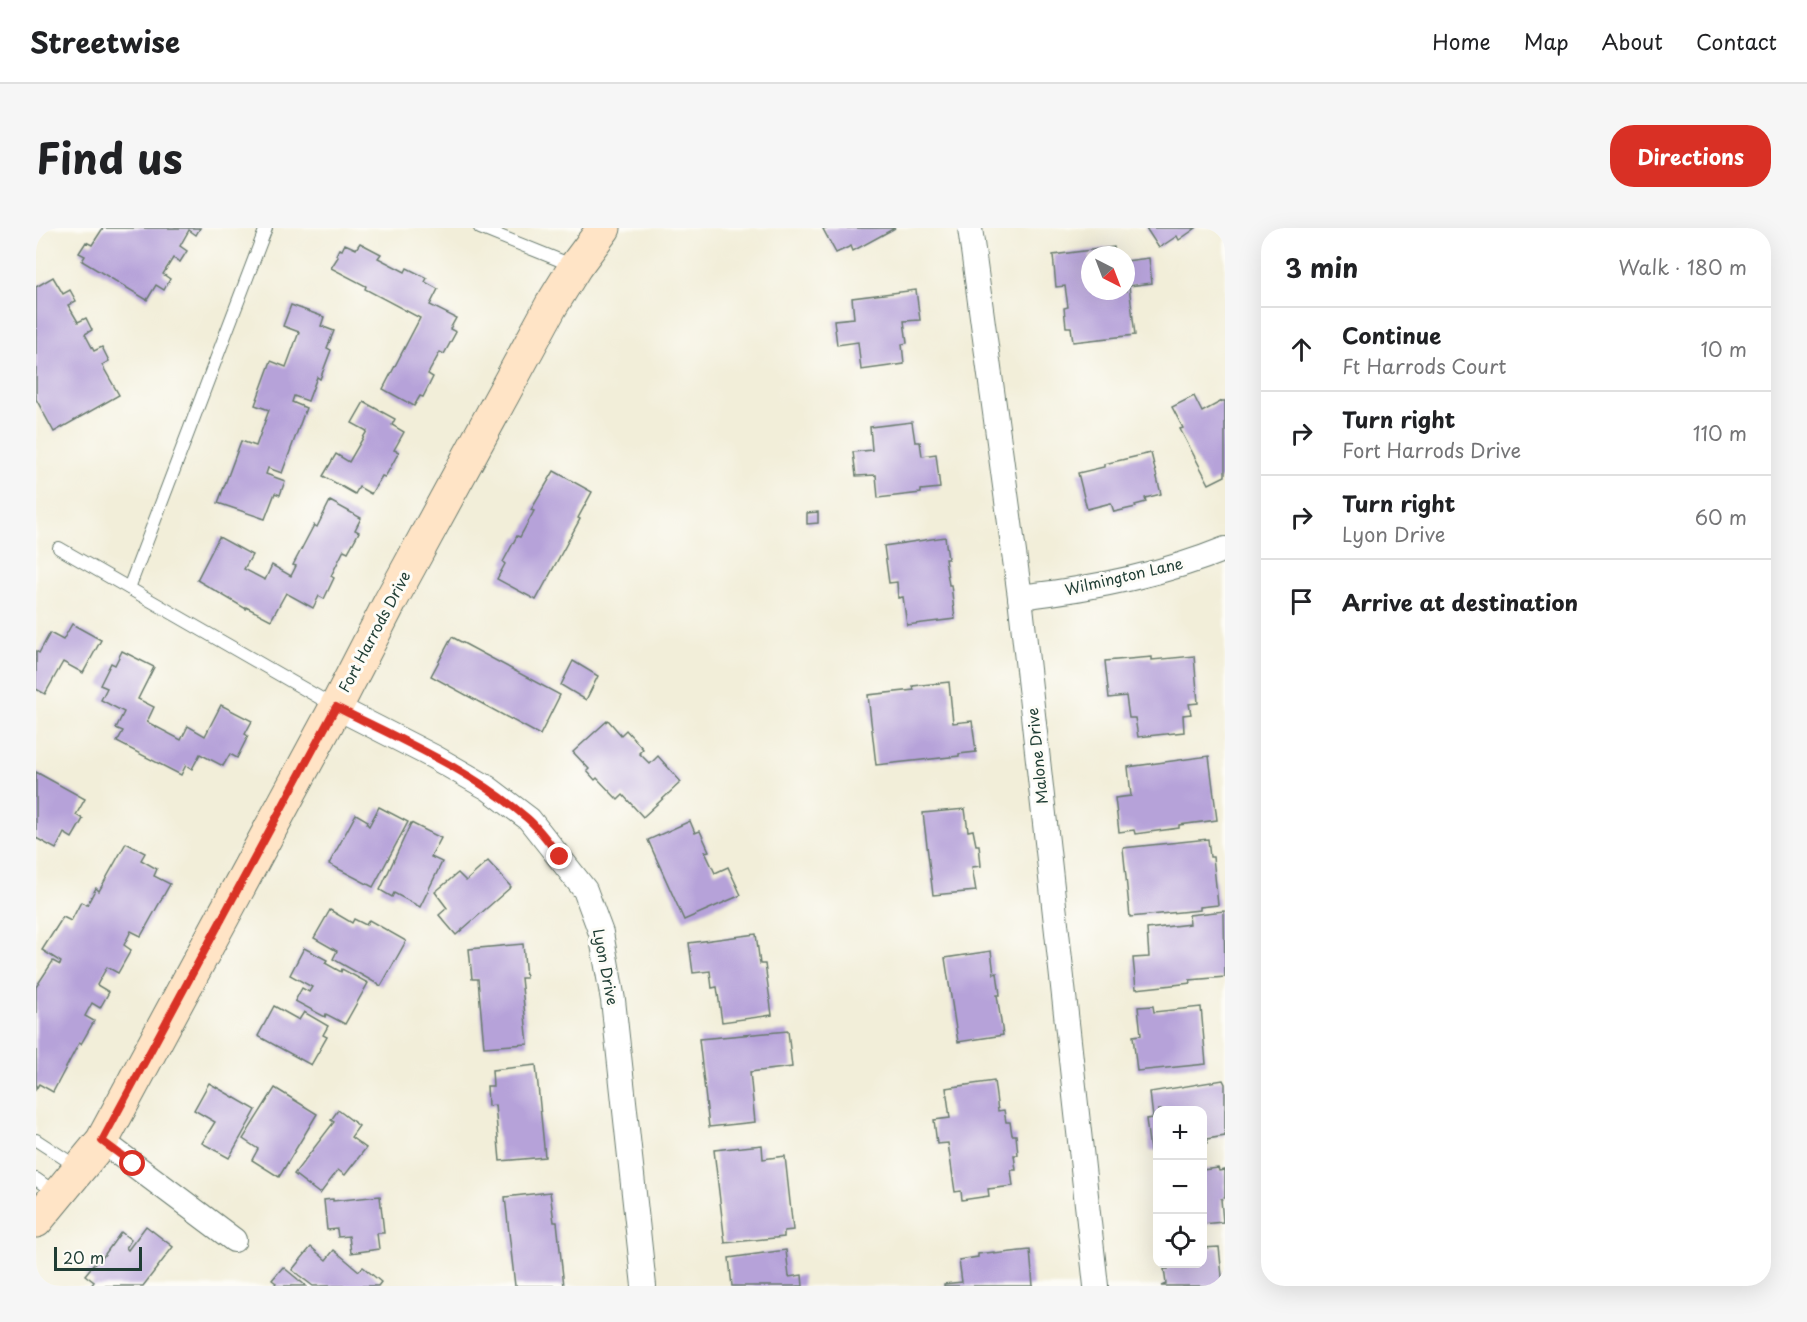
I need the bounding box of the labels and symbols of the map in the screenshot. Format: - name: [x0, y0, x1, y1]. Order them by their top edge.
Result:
- north arrow: [1081, 246, 1135, 300]
- street label: Wilmington Lane: [1062, 551, 1185, 600]
- street label: Fort Harrods Drive: [332, 567, 415, 696]
- street label: Malone Drive: [1020, 707, 1053, 805]
- route end: [546, 843, 572, 869]
- street label: Lyon Drive: [588, 927, 625, 1007]
- route start: [119, 1150, 145, 1176]
- scale bar: [54, 1244, 142, 1272]

